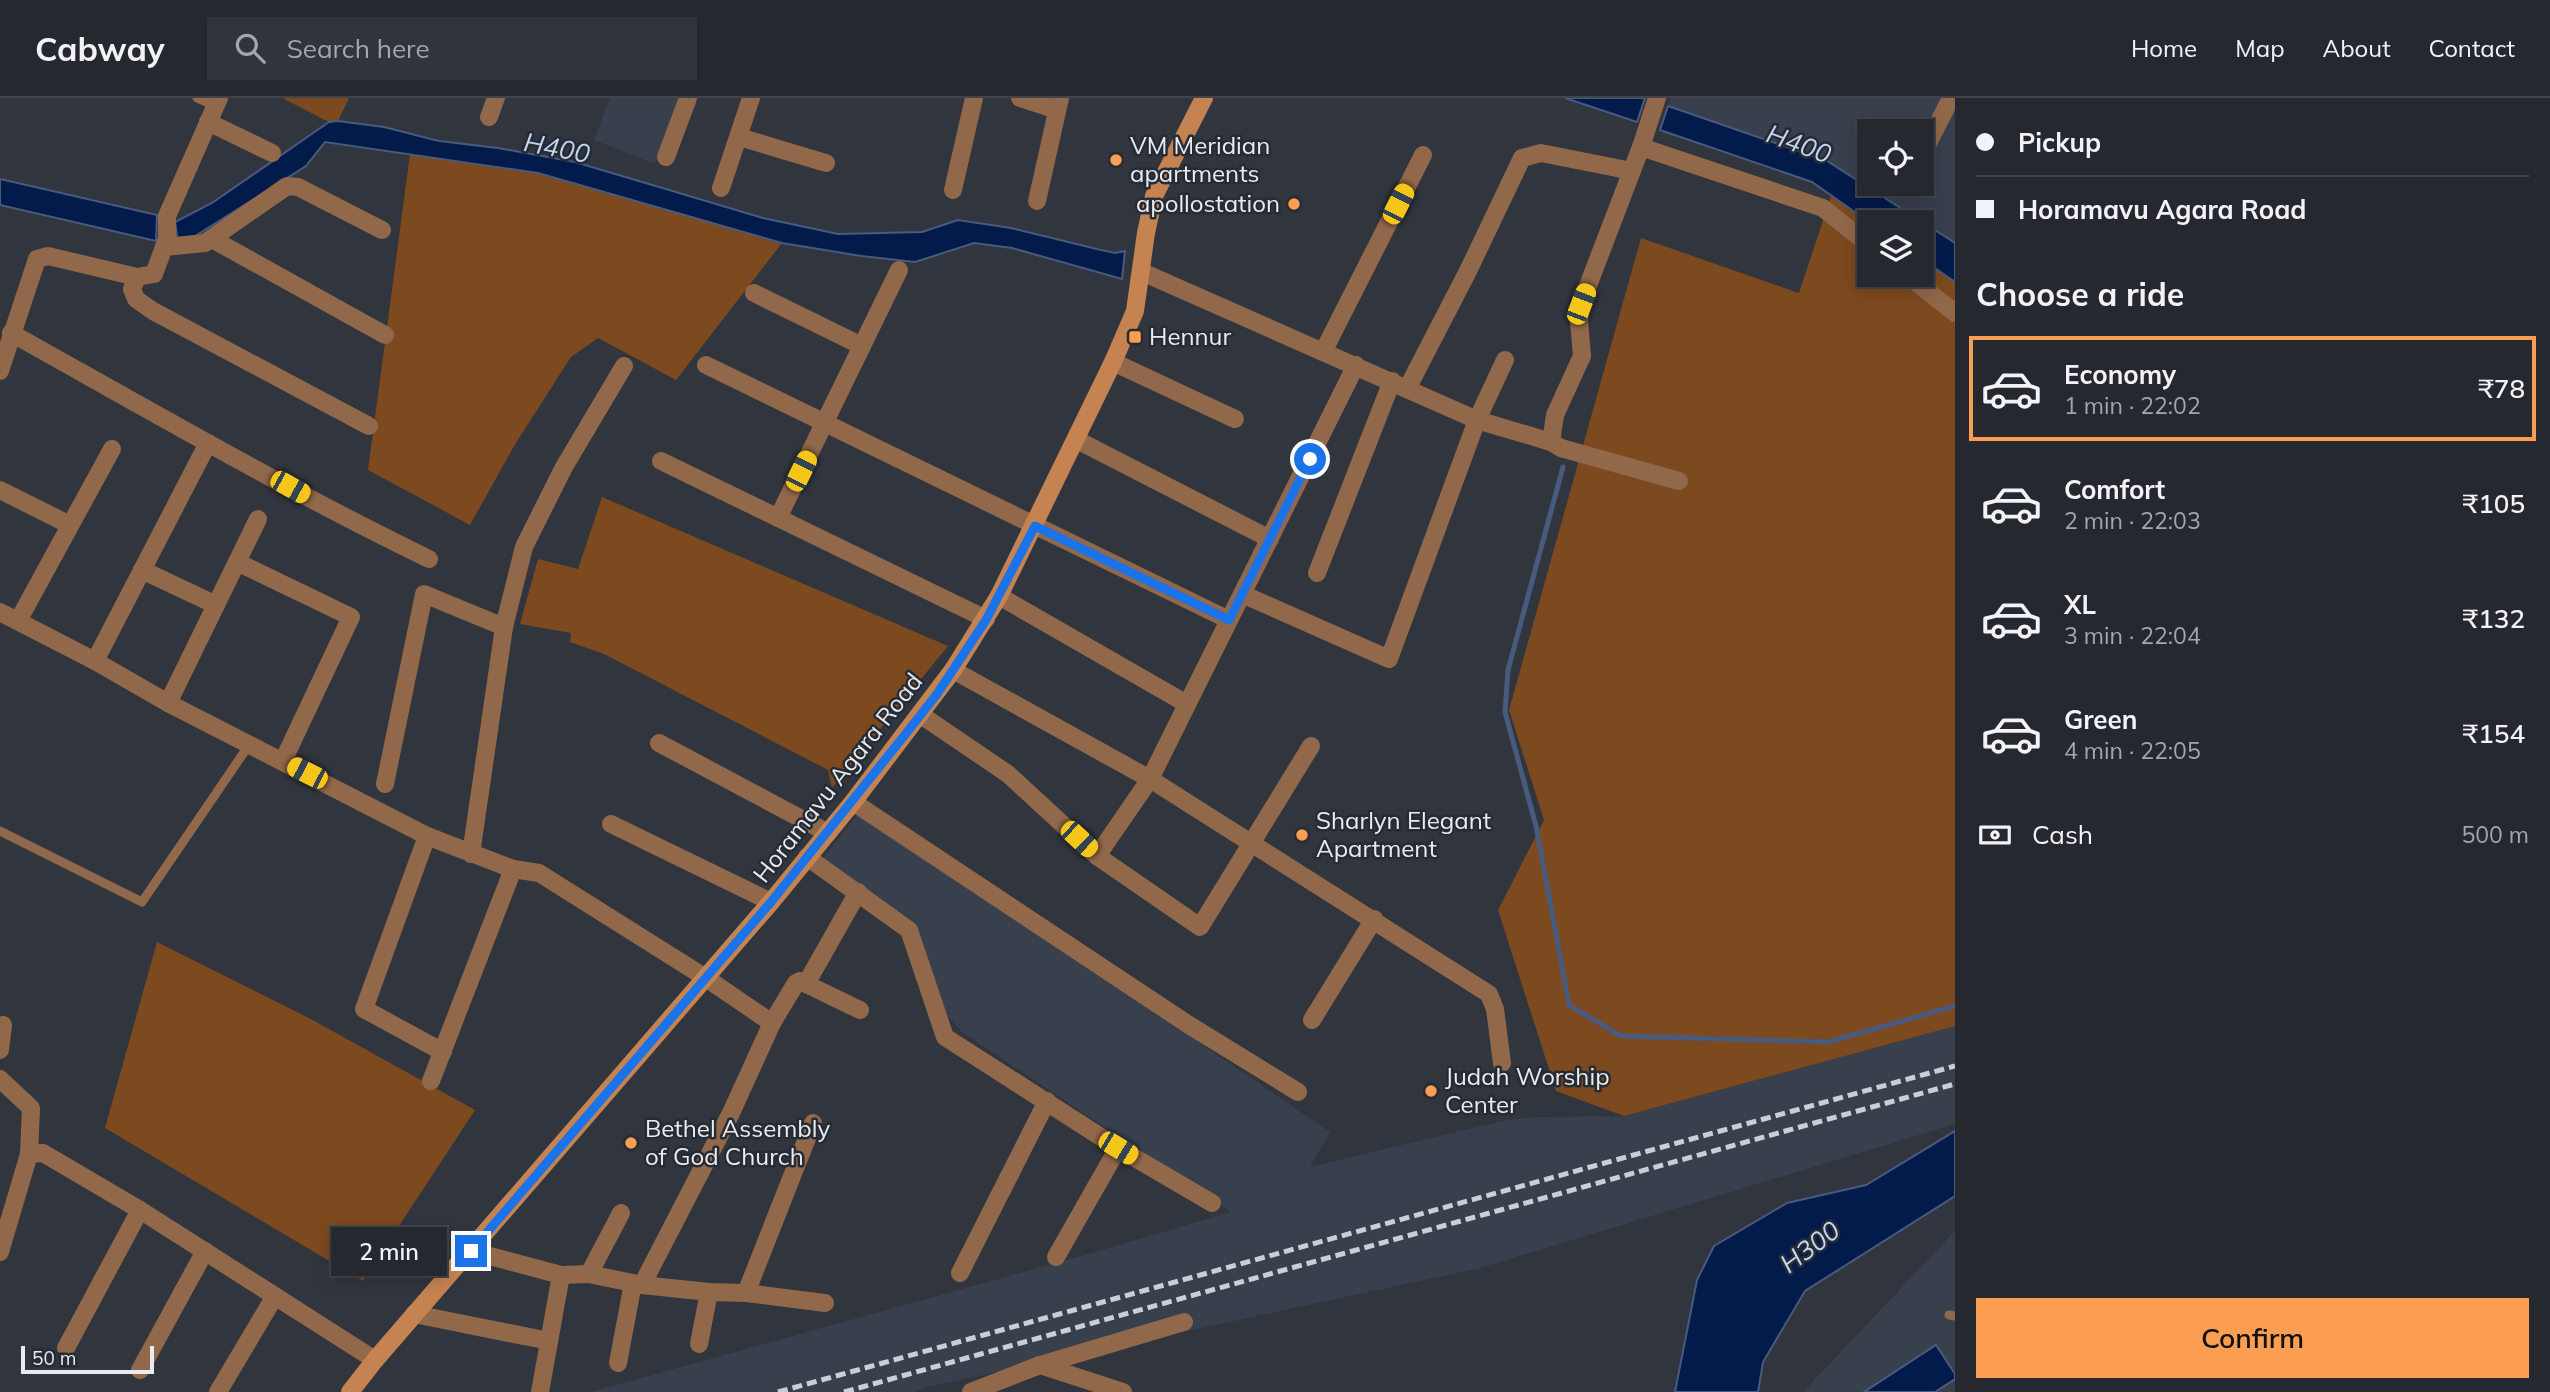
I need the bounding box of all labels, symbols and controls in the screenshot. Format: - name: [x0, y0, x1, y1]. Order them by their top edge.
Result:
- search box: [207, 17, 697, 80]
- text: Cabway: [35, 28, 165, 69]
- icon: search: [231, 29, 269, 67]
- text: Search here: [287, 32, 430, 65]
- text: Home: [2131, 33, 2197, 63]
- text: Map: [2235, 33, 2285, 63]
- text: About: [2323, 33, 2391, 63]
- text: Contact: [2429, 33, 2515, 63]
- water label: H400: [1762, 117, 1837, 171]
- map controls: [1857, 119, 1934, 287]
- button: locate: [1857, 119, 1934, 196]
- water label: H400: [521, 125, 593, 170]
- text: Pickup: [2018, 126, 2101, 159]
- place label: VM Meridian apartments: [1130, 130, 1270, 188]
- marker: VM Meridian apartments: [1108, 152, 1124, 168]
- car: [1380, 181, 1417, 227]
- place label: apollostation: [1136, 188, 1280, 218]
- text: Horamavu Agara Road: [2018, 193, 2306, 226]
- marker: apollostation: [1286, 196, 1302, 212]
- button: layers: [1857, 210, 1934, 287]
- text: Choose a ride: [1976, 274, 2184, 314]
- car: [1564, 281, 1599, 327]
- place label: Hennur: [1149, 321, 1231, 351]
- marker: Hennur: [1127, 329, 1143, 345]
- icon: car: [1980, 357, 2043, 420]
- text: Economy: [2064, 358, 2176, 391]
- text: ₹78: [2478, 372, 2525, 405]
- text: 1 min · 22:02: [2064, 391, 2201, 420]
- route start: [1294, 443, 1326, 475]
- car: [783, 448, 820, 494]
- car: [267, 468, 314, 506]
- icon: car: [1980, 472, 2043, 535]
- text: Comfort: [2064, 473, 2165, 506]
- text: ₹105: [2463, 487, 2525, 520]
- text: 2 min · 22:03: [2064, 506, 2201, 535]
- icon: car: [1980, 587, 2043, 650]
- text: XL: [2064, 588, 2096, 621]
- text: ₹132: [2463, 602, 2525, 635]
- text: 3 min · 22:04: [2064, 621, 2201, 650]
- street label: Horamavu Agara Road: [746, 667, 928, 888]
- icon: car: [1980, 702, 2043, 765]
- text: Green: [2064, 703, 2137, 736]
- text: ₹154: [2463, 717, 2525, 750]
- text: 4 min · 22:05: [2064, 736, 2201, 765]
- car: [284, 754, 331, 792]
- place label: Sharlyn Elegant Apartment: [1316, 805, 1491, 863]
- icon: cash: [1976, 816, 2014, 854]
- car: [1057, 817, 1102, 861]
- text: Cash: [2032, 818, 2093, 851]
- text: 500 m: [2461, 820, 2529, 849]
- marker: Sharlyn Elegant Apartment: [1294, 827, 1310, 843]
- place label: Judah Worship Center: [1445, 1061, 1610, 1119]
- marker: Judah Worship Center: [1423, 1083, 1439, 1099]
- place label: Bethel Assembly of God Church: [645, 1113, 830, 1171]
- car: [1095, 1128, 1142, 1168]
- marker: Bethel Assembly of God Church: [623, 1135, 639, 1151]
- water label: H300: [1773, 1213, 1847, 1280]
- callout: 2 min: [331, 1226, 447, 1276]
- route end: [455, 1235, 487, 1267]
- text: 2 min: [359, 1237, 419, 1266]
- button: Confirm: [1976, 1298, 2529, 1378]
- scale bar: [21, 1343, 154, 1375]
- text: 50 m: [32, 1346, 76, 1370]

